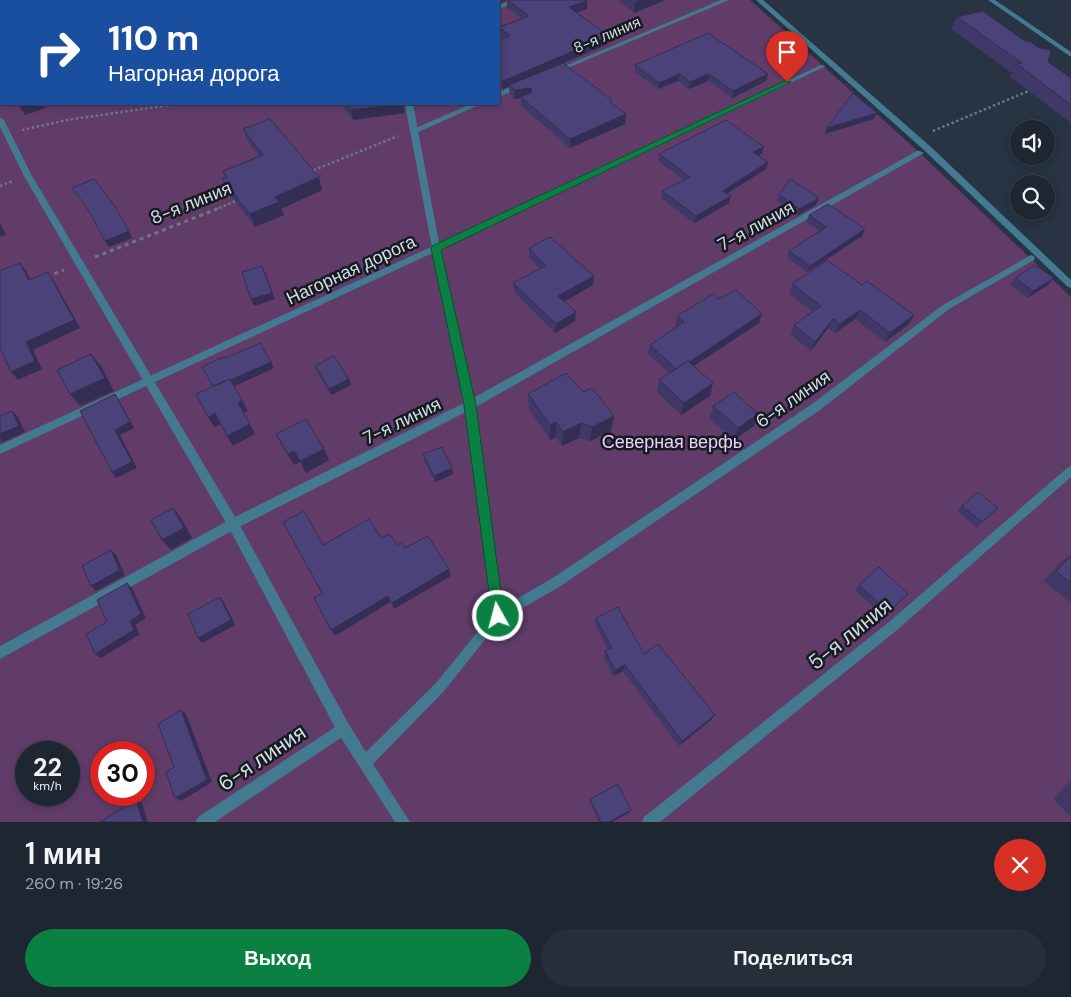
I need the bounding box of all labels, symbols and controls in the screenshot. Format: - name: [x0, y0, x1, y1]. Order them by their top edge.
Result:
- street label: 8-я линия: [570, 12, 644, 58]
- text: 110 m: [108, 15, 199, 61]
- icon: right: [25, 20, 90, 85]
- pin: [766, 31, 808, 82]
- icon: arrive: [773, 38, 801, 66]
- text: Нагорная дорога: [108, 59, 280, 88]
- map controls: [1010, 120, 1055, 220]
- button: sound: [1010, 120, 1055, 165]
- button: search: [1010, 175, 1055, 220]
- street label: 8-я линия: [147, 176, 235, 230]
- street label: 7-я линия: [714, 195, 798, 257]
- street label: Нагорная дорога: [282, 229, 421, 311]
- street label: 6-я линия: [751, 365, 835, 433]
- street label: 7-я линия: [359, 392, 445, 450]
- park label: Северная верфь: [602, 430, 742, 454]
- position arrow: [471, 589, 523, 641]
- street label: 5-я линия: [802, 592, 898, 676]
- street label: 6-я линия: [213, 718, 311, 798]
- speed limit sign: 30: [90, 741, 155, 806]
- text: 22: [33, 751, 62, 784]
- text: km/h: [33, 778, 62, 794]
- text: 1 мин: [25, 834, 102, 873]
- button: close: [994, 839, 1046, 891]
- text: 260 m · 19:26: [25, 873, 123, 894]
- button: Выход: [25, 929, 531, 987]
- button: Поделиться: [541, 929, 1046, 987]

